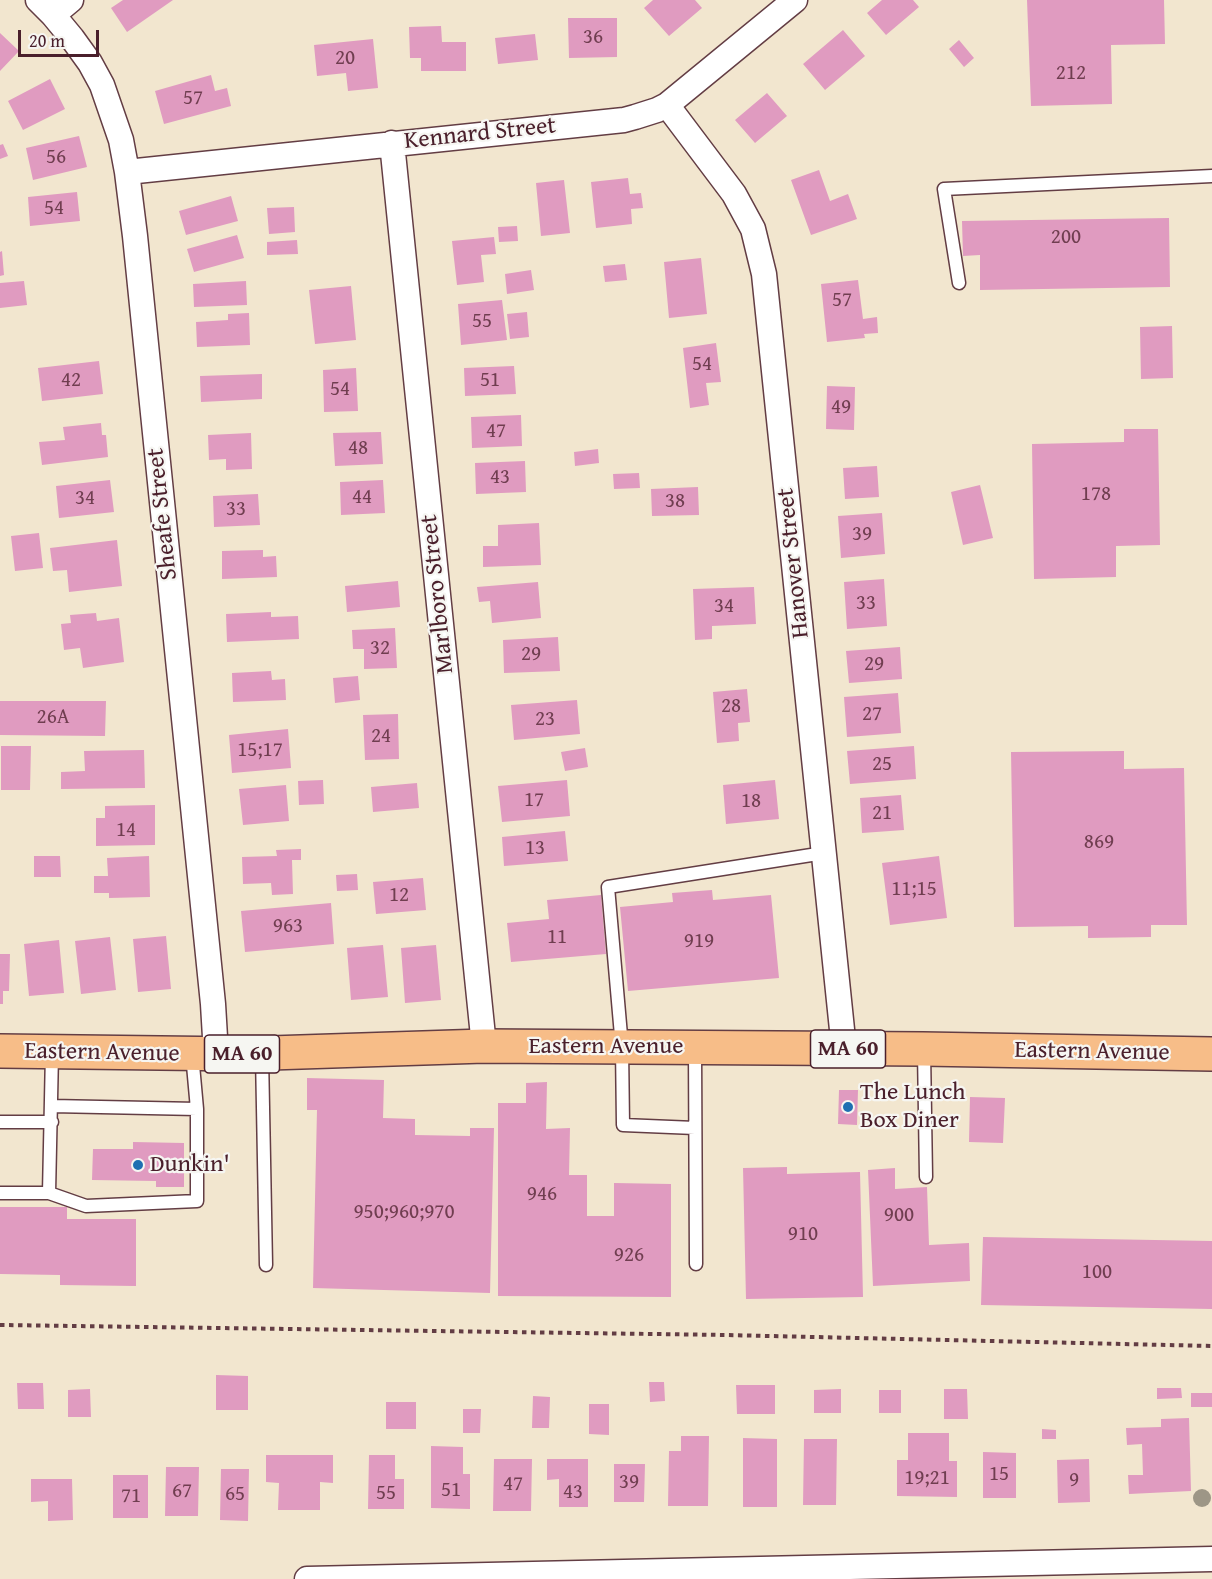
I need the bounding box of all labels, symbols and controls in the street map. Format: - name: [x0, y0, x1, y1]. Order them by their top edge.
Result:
- scale bar: [21, 18, 102, 56]
- house number: 36: [583, 25, 603, 51]
- text: 20 m: [29, 27, 65, 54]
- house number: 20: [335, 46, 355, 72]
- house number: 212: [1056, 61, 1086, 87]
- house number: 57: [183, 86, 203, 112]
- street label: Kennard Street: [403, 112, 557, 156]
- house number: 56: [46, 145, 66, 171]
- house number: 54: [44, 196, 64, 222]
- house number: 200: [1051, 225, 1081, 251]
- house number: 57: [832, 288, 852, 314]
- house number: 55: [472, 309, 492, 335]
- house number: 54: [692, 352, 712, 378]
- house number: 42: [61, 368, 81, 394]
- house number: 51: [480, 368, 500, 394]
- house number: 54: [330, 377, 350, 403]
- house number: 49: [831, 395, 851, 421]
- house number: 47: [486, 419, 506, 445]
- house number: 48: [348, 436, 368, 462]
- street label: Sheafe Street: [142, 446, 184, 582]
- house number: 43: [490, 465, 510, 491]
- house number: 178: [1081, 482, 1111, 508]
- house number: 44: [352, 485, 372, 511]
- house number: 34: [75, 486, 95, 512]
- street label: Hanover Street: [772, 486, 816, 640]
- house number: 38: [665, 489, 685, 515]
- house number: 33: [226, 497, 246, 523]
- street label: Marlboro Street: [415, 513, 461, 675]
- house number: 39: [852, 522, 872, 548]
- house number: 33: [856, 591, 876, 617]
- house number: 34: [714, 594, 734, 620]
- house number: 32: [370, 636, 390, 662]
- house number: 29: [521, 642, 541, 668]
- house number: 29: [864, 652, 884, 678]
- house number: 28: [721, 694, 741, 720]
- house number: 27: [862, 702, 882, 728]
- house number: 26A: [37, 705, 69, 731]
- house number: 23: [535, 707, 555, 733]
- house number: 24: [371, 724, 391, 750]
- house number: 15;17: [237, 738, 283, 764]
- house number: 25: [872, 752, 892, 778]
- house number: 17: [524, 788, 544, 814]
- house number: 18: [741, 789, 761, 815]
- house number: 21: [872, 801, 892, 827]
- house number: 14: [116, 818, 136, 844]
- house number: 869: [1084, 830, 1114, 856]
- house number: 13: [525, 836, 545, 862]
- house number: 11;15: [891, 877, 937, 903]
- house number: 12: [389, 883, 409, 909]
- house number: 963: [273, 914, 303, 940]
- house number: 11: [547, 925, 567, 951]
- house number: 919: [684, 929, 714, 955]
- road number: MA 60: [810, 1030, 886, 1068]
- street label: Eastern Avenue: [528, 1033, 684, 1061]
- road number: MA 60: [204, 1035, 280, 1073]
- street label: Eastern Avenue: [1014, 1036, 1170, 1068]
- street label: Eastern Avenue: [24, 1037, 180, 1069]
- place label: The Lunch Box Diner: [860, 1079, 965, 1135]
- marker: The Lunch Box Diner: [841, 1100, 855, 1114]
- place label: Dunkin': [150, 1151, 230, 1179]
- marker: Dunkin': [131, 1158, 145, 1172]
- house number: 946: [527, 1182, 557, 1208]
- house number: 950;960;970: [353, 1200, 455, 1226]
- house number: 900: [884, 1203, 914, 1229]
- house number: 910: [788, 1222, 818, 1248]
- house number: 926: [614, 1243, 644, 1269]
- house number: 100: [1082, 1260, 1112, 1286]
- house number: 15: [989, 1462, 1009, 1488]
- house number: 19;21: [904, 1466, 950, 1492]
- house number: 9: [1069, 1468, 1079, 1494]
- house number: 39: [619, 1470, 639, 1496]
- house number: 47: [503, 1472, 523, 1498]
- house number: 51: [441, 1478, 461, 1504]
- house number: 67: [172, 1479, 192, 1505]
- house number: 43: [563, 1480, 583, 1506]
- house number: 55: [376, 1481, 396, 1507]
- house number: 65: [225, 1482, 245, 1508]
- house number: 71: [121, 1484, 141, 1510]

